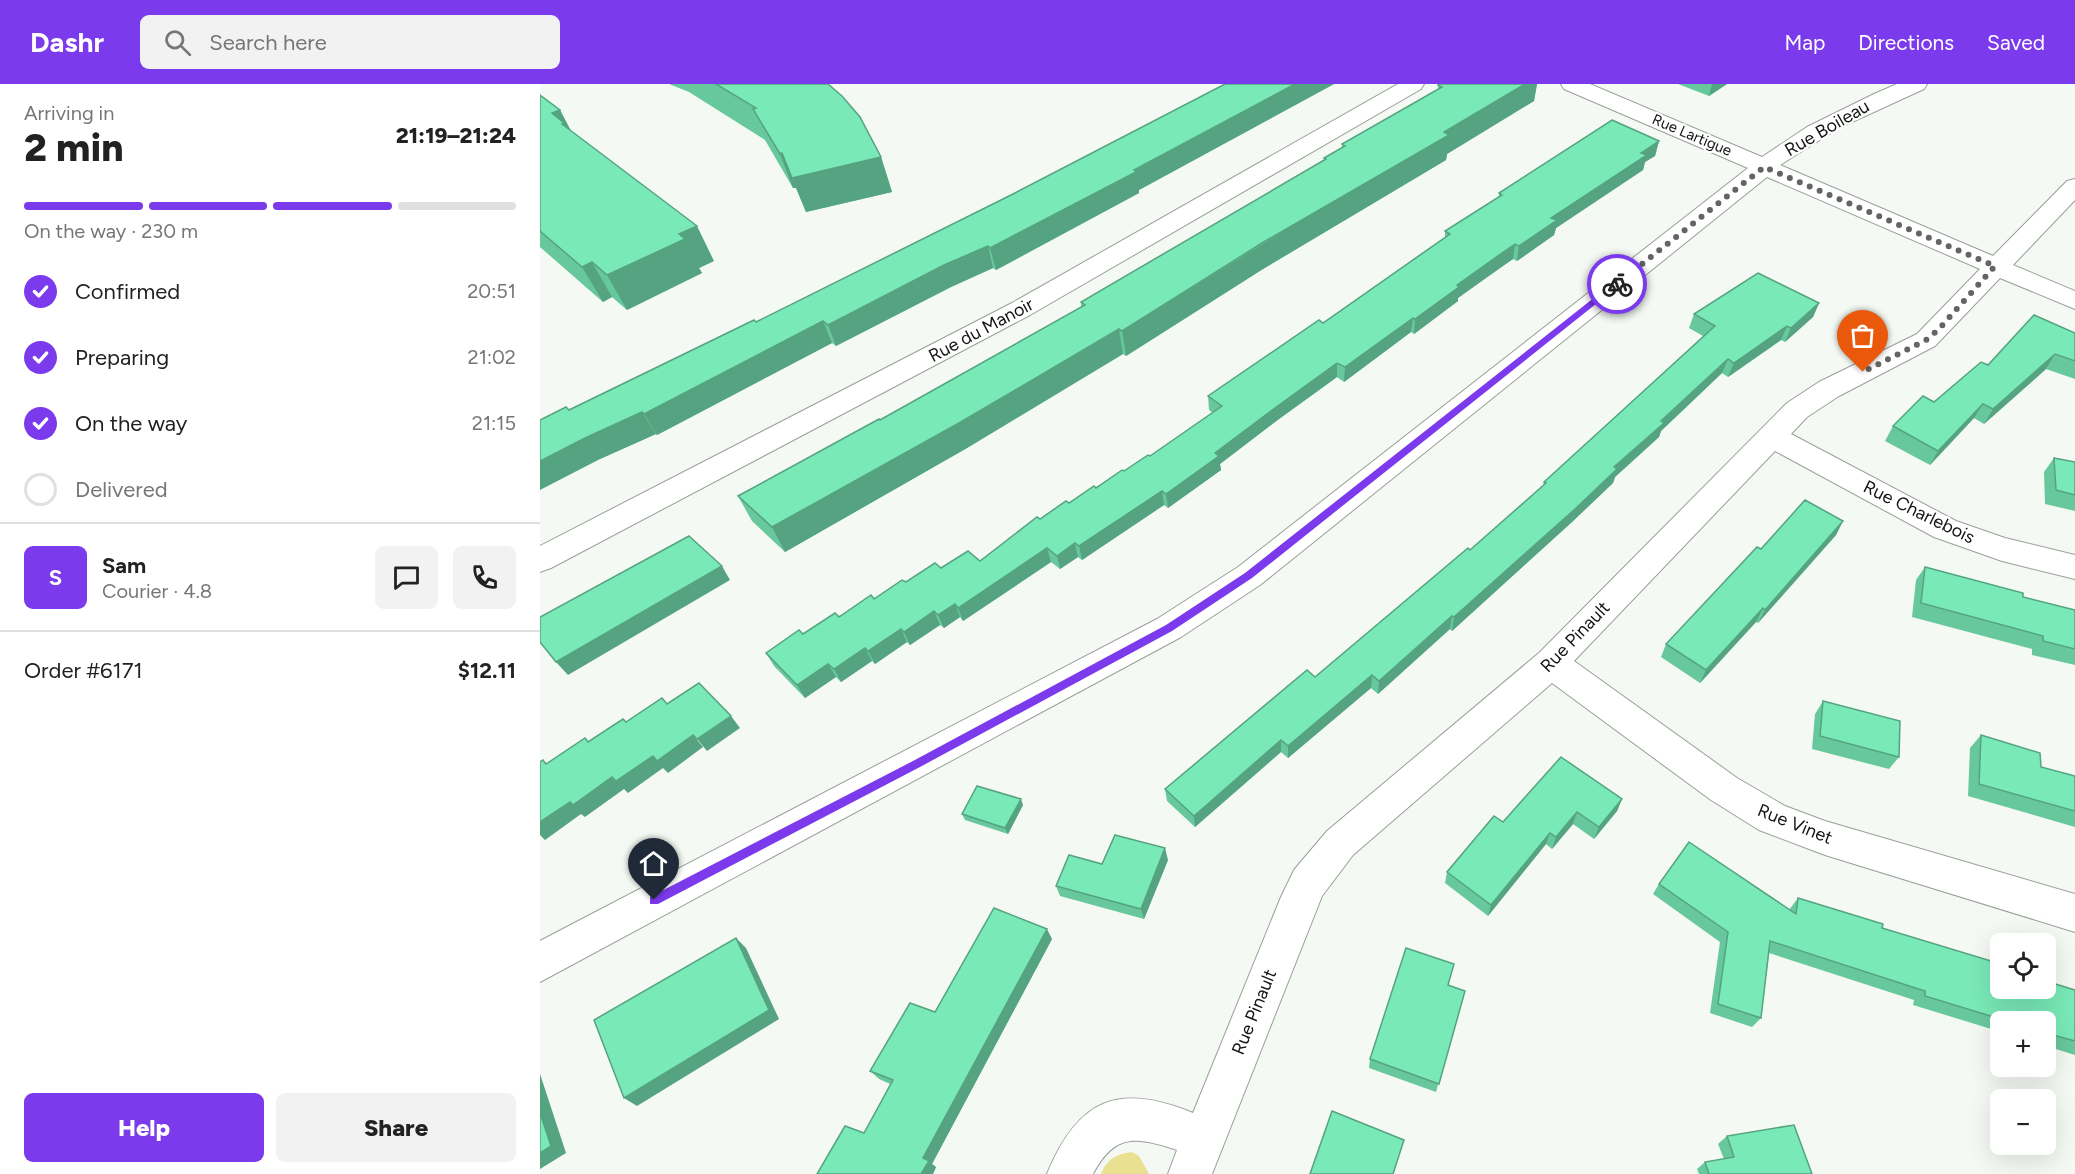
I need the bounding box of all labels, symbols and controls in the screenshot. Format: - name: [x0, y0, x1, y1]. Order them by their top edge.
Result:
- search box: [140, 15, 560, 69]
- text: Dashr: [30, 25, 104, 59]
- icon: search: [161, 26, 194, 59]
- text: Search here: [209, 29, 327, 56]
- text: Map: [1784, 30, 1825, 55]
- text: Directions: [1858, 30, 1954, 55]
- text: Saved: [1987, 30, 2045, 55]
- street label: Rue Boileau: [1781, 95, 1873, 161]
- text: Arriving in: [24, 101, 114, 125]
- street label: Rue Lartigue: [1649, 110, 1735, 160]
- text: 21:19–21:24: [396, 122, 516, 149]
- text: 2 min: [24, 124, 124, 171]
- text: On the way · 230 m: [24, 219, 198, 243]
- courier: [1587, 254, 1647, 314]
- icon: bike: [1601, 268, 1634, 301]
- icon: check: [24, 275, 57, 308]
- text: Confirmed: [75, 278, 180, 305]
- text: 20:51: [467, 279, 516, 303]
- street label: Rue du Manoir: [925, 293, 1037, 367]
- pin: [1837, 310, 1888, 372]
- icon: bag: [1846, 319, 1879, 352]
- icon: check: [24, 341, 57, 374]
- text: Preparing: [75, 344, 169, 371]
- text: 21:02: [468, 345, 516, 369]
- icon: check: [24, 407, 57, 440]
- text: On the way: [75, 410, 187, 437]
- text: 21:15: [472, 411, 516, 435]
- text: Delivered: [75, 476, 168, 503]
- street label: Rue Charlebois: [1860, 476, 1978, 548]
- button: chat: [375, 546, 438, 609]
- button: phone: [453, 546, 516, 609]
- text: Sam: [102, 552, 146, 579]
- text: S: [49, 564, 62, 591]
- text: Courier · 4.8: [102, 579, 212, 603]
- street label: Rue Pinault: [1536, 597, 1614, 677]
- text: Order #6171: [24, 657, 143, 684]
- text: $12.11: [458, 657, 516, 684]
- street label: Rue Vinet: [1754, 799, 1836, 849]
- pin: [628, 838, 679, 900]
- icon: home: [637, 847, 670, 880]
- map controls: [1990, 933, 2056, 1155]
- button: locate: [1990, 933, 2056, 999]
- street label: Rue Pinault: [1227, 966, 1281, 1058]
- button: +: [1990, 1011, 2056, 1077]
- button: −: [1990, 1089, 2056, 1155]
- button: Help: [24, 1093, 264, 1162]
- button: Share: [276, 1093, 516, 1162]

